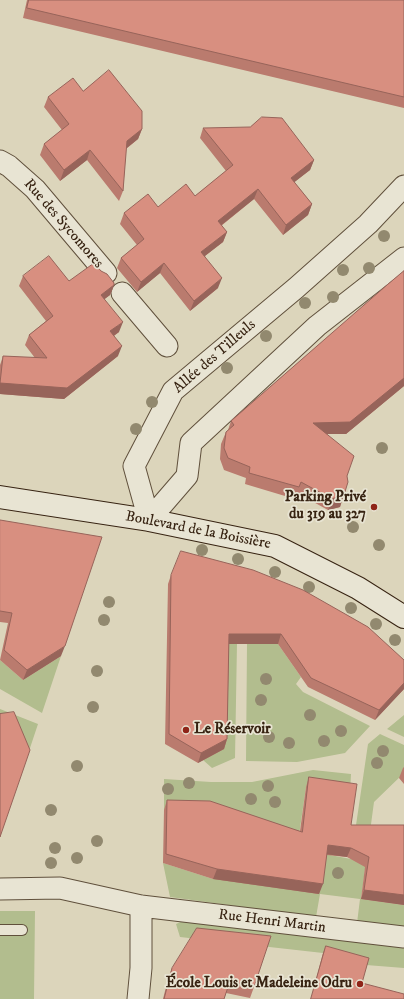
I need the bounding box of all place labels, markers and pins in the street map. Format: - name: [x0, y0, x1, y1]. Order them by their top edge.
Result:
- place label: Parking Privé du 319 au 327: [285, 489, 366, 524]
- marker: Parking Privé du 319 au 327: [369, 502, 379, 512]
- place label: Le Réservoir: [194, 721, 271, 739]
- marker: Le Réservoir: [181, 725, 191, 735]
- place label: École Louis et Madeleine Odru: [166, 975, 352, 993]
- marker: École Louis et Madeleine Odru: [355, 979, 365, 989]

